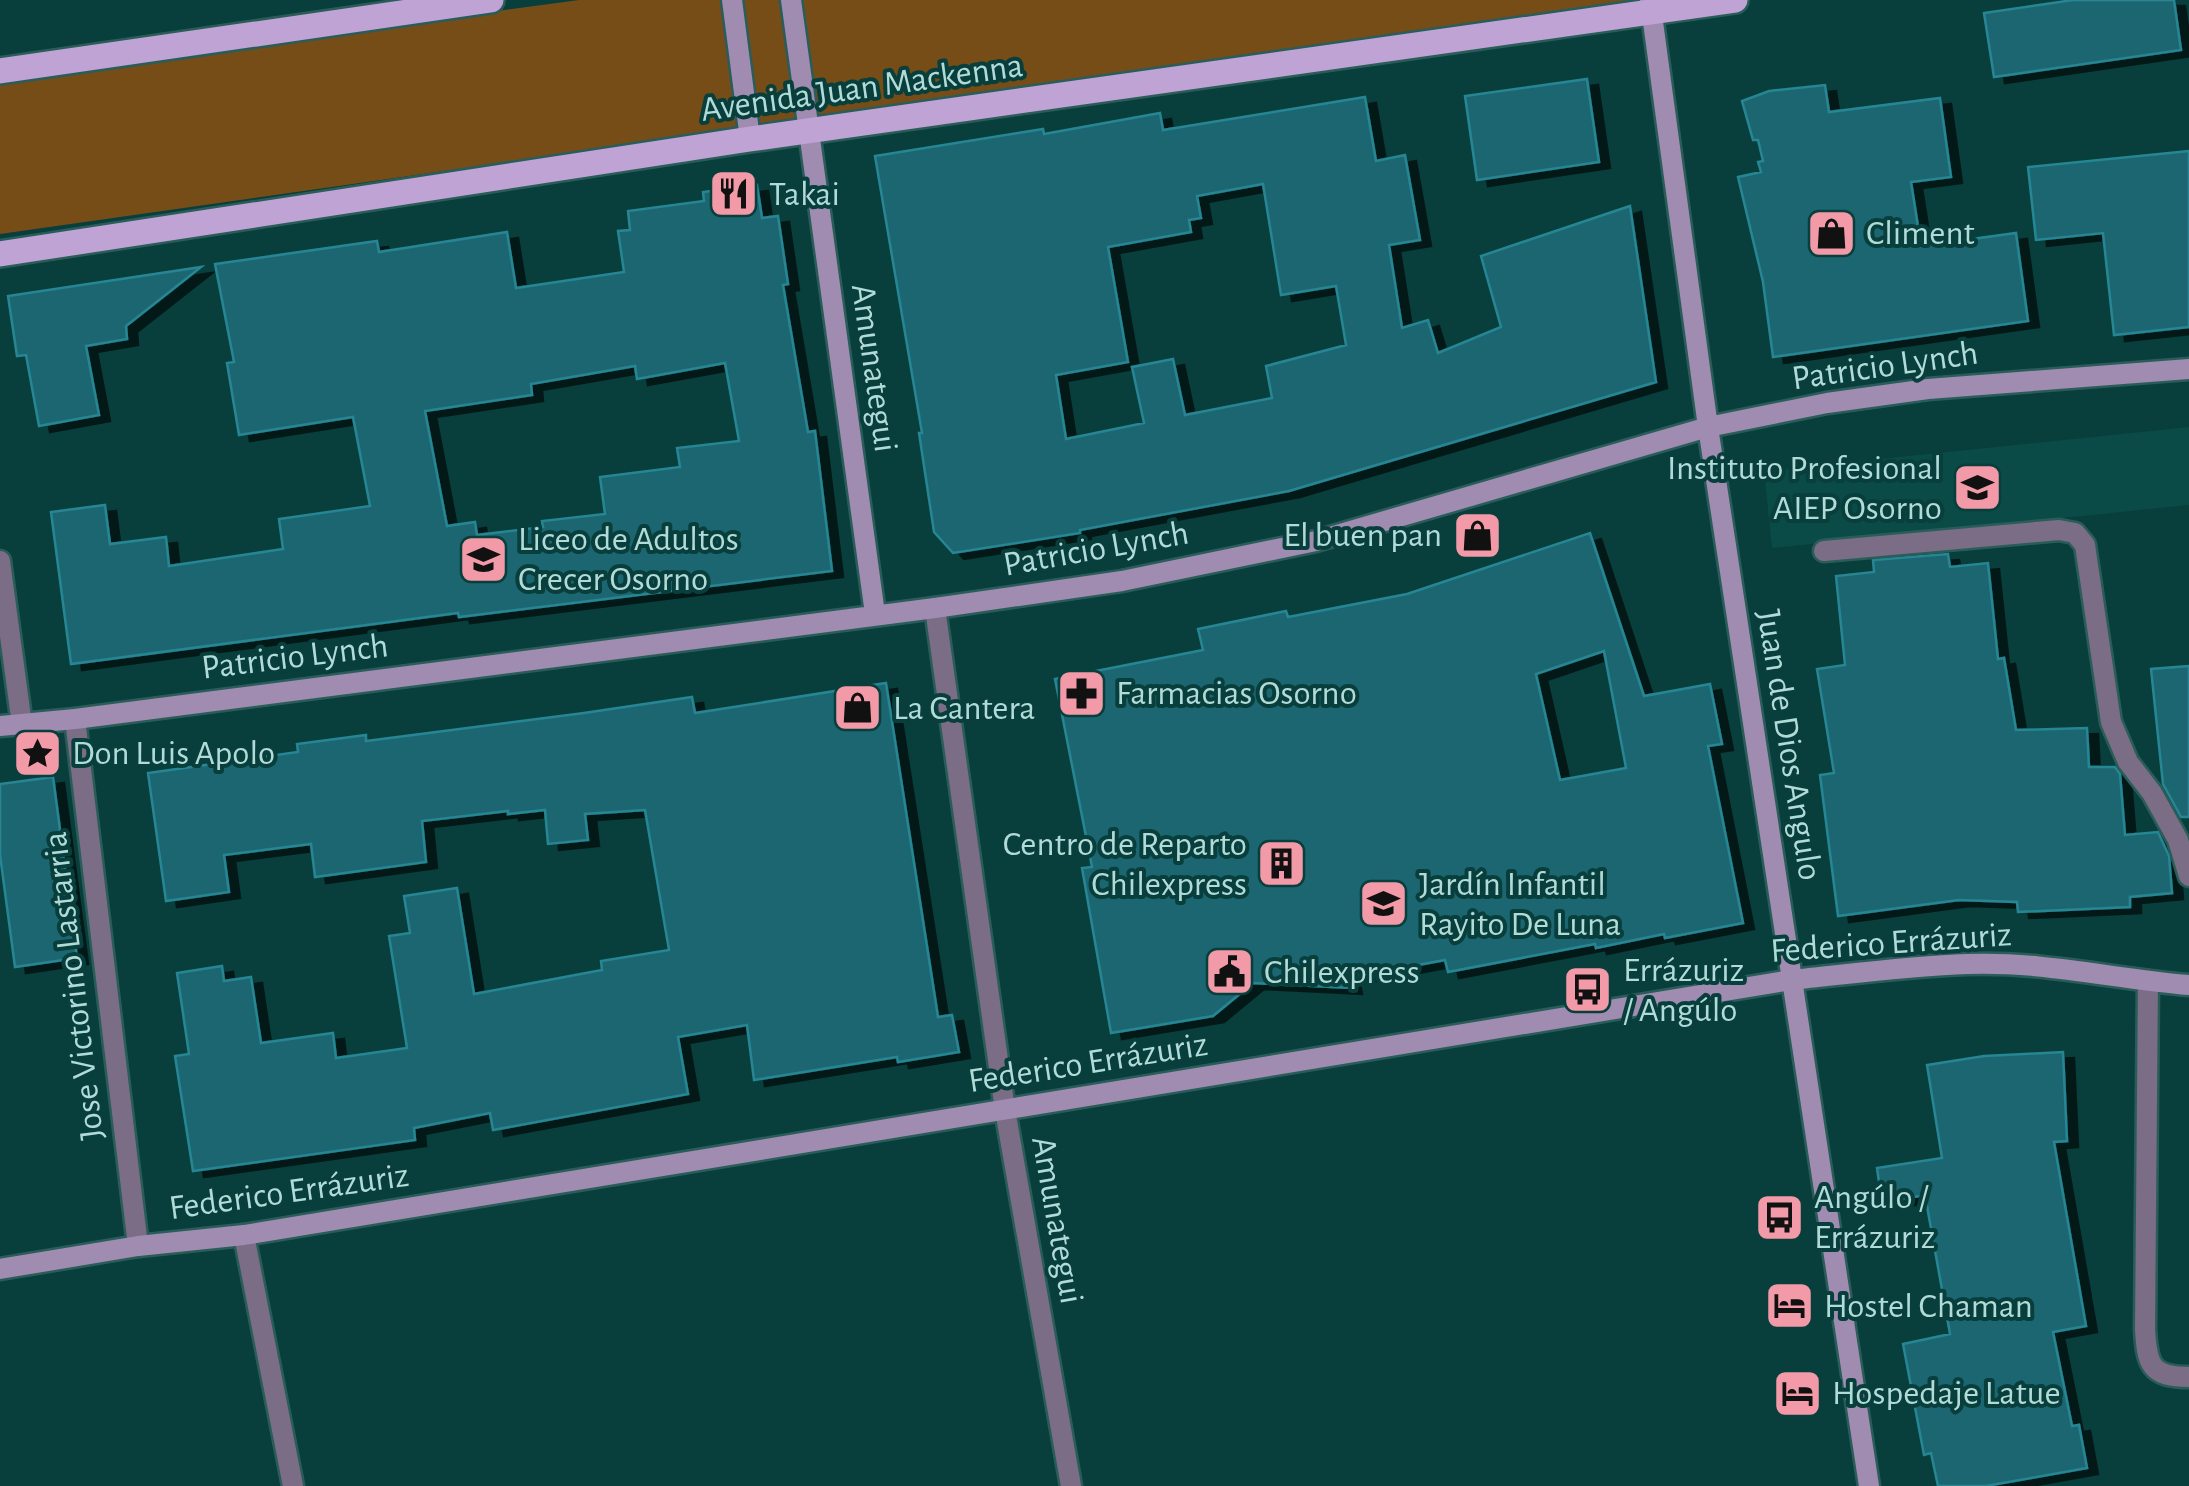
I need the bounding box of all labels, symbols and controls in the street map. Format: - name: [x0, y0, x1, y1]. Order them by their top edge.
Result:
- street label: Avenida Juan Mackenna: [699, 48, 1025, 128]
- restaurant icon: Takai: [708, 168, 760, 220]
- place label: Takai: [769, 177, 840, 212]
- shop icon: Climent: [1805, 207, 1857, 259]
- place label: Climent: [1866, 216, 1975, 251]
- street label: Amunategui: [845, 282, 903, 454]
- street label: Patricio Lynch: [1790, 336, 1980, 396]
- place label: Instituto Profesional AIEP Osorno: [1667, 451, 1942, 526]
- school or university icon: Instituto Profesional AIEP Osorno: [1951, 462, 2003, 514]
- shop icon: El buen pan: [1451, 509, 1503, 561]
- street label: Patricio Lynch: [1001, 515, 1191, 583]
- place label: El buen pan: [1283, 518, 1442, 553]
- place label: Liceo de Adultos Crecer Osorno: [518, 522, 739, 597]
- school or university icon: Liceo de Adultos Crecer Osorno: [457, 533, 509, 585]
- street label: Juan de Dios Angulo: [1750, 607, 1828, 883]
- street label: Patricio Lynch: [200, 628, 390, 686]
- pharmacy icon: Farmacias Osorno: [1055, 667, 1107, 719]
- place label: Farmacias Osorno: [1116, 676, 1357, 711]
- shop icon: La Cantera: [832, 682, 884, 734]
- place label: La Cantera: [893, 691, 1036, 726]
- place icon: Don Luis Apolo: [11, 727, 63, 779]
- place label: Don Luis Apolo: [72, 736, 275, 771]
- place label: Centro de Reparto Chilexpress: [1003, 827, 1247, 902]
- street label: Jose Victorino Lastarria: [38, 830, 110, 1142]
- building icon: Centro de Reparto Chilexpress: [1256, 838, 1308, 890]
- place label: Jardín Infantil Rayito De Luna: [1419, 867, 1621, 942]
- school or university icon: Jardín Infantil Rayito De Luna: [1358, 878, 1410, 930]
- street label: Federico Errázuriz: [1769, 917, 2013, 969]
- public building icon: Chilexpress: [1203, 946, 1255, 998]
- place label: Errázuriz / Angúlo: [1623, 953, 1744, 1028]
- place label: Chilexpress: [1264, 955, 1420, 990]
- bus stop icon: Errázuriz / Angúlo: [1562, 964, 1614, 1016]
- street label: Federico Errázuriz: [966, 1027, 1210, 1099]
- street label: Amunategui: [1025, 1134, 1089, 1306]
- street label: Federico Errázuriz: [167, 1158, 411, 1226]
- place label: Angúlo / Errázuriz: [1814, 1180, 1935, 1255]
- bus stop icon: Angúlo / Errázuriz: [1753, 1191, 1805, 1243]
- hotel icon: Hostel Chaman: [1763, 1280, 1815, 1332]
- place label: Hostel Chaman: [1824, 1289, 2033, 1324]
- hotel icon: Hospedaje Latue: [1771, 1367, 1823, 1419]
- place label: Hospedaje Latue: [1832, 1376, 2061, 1411]

